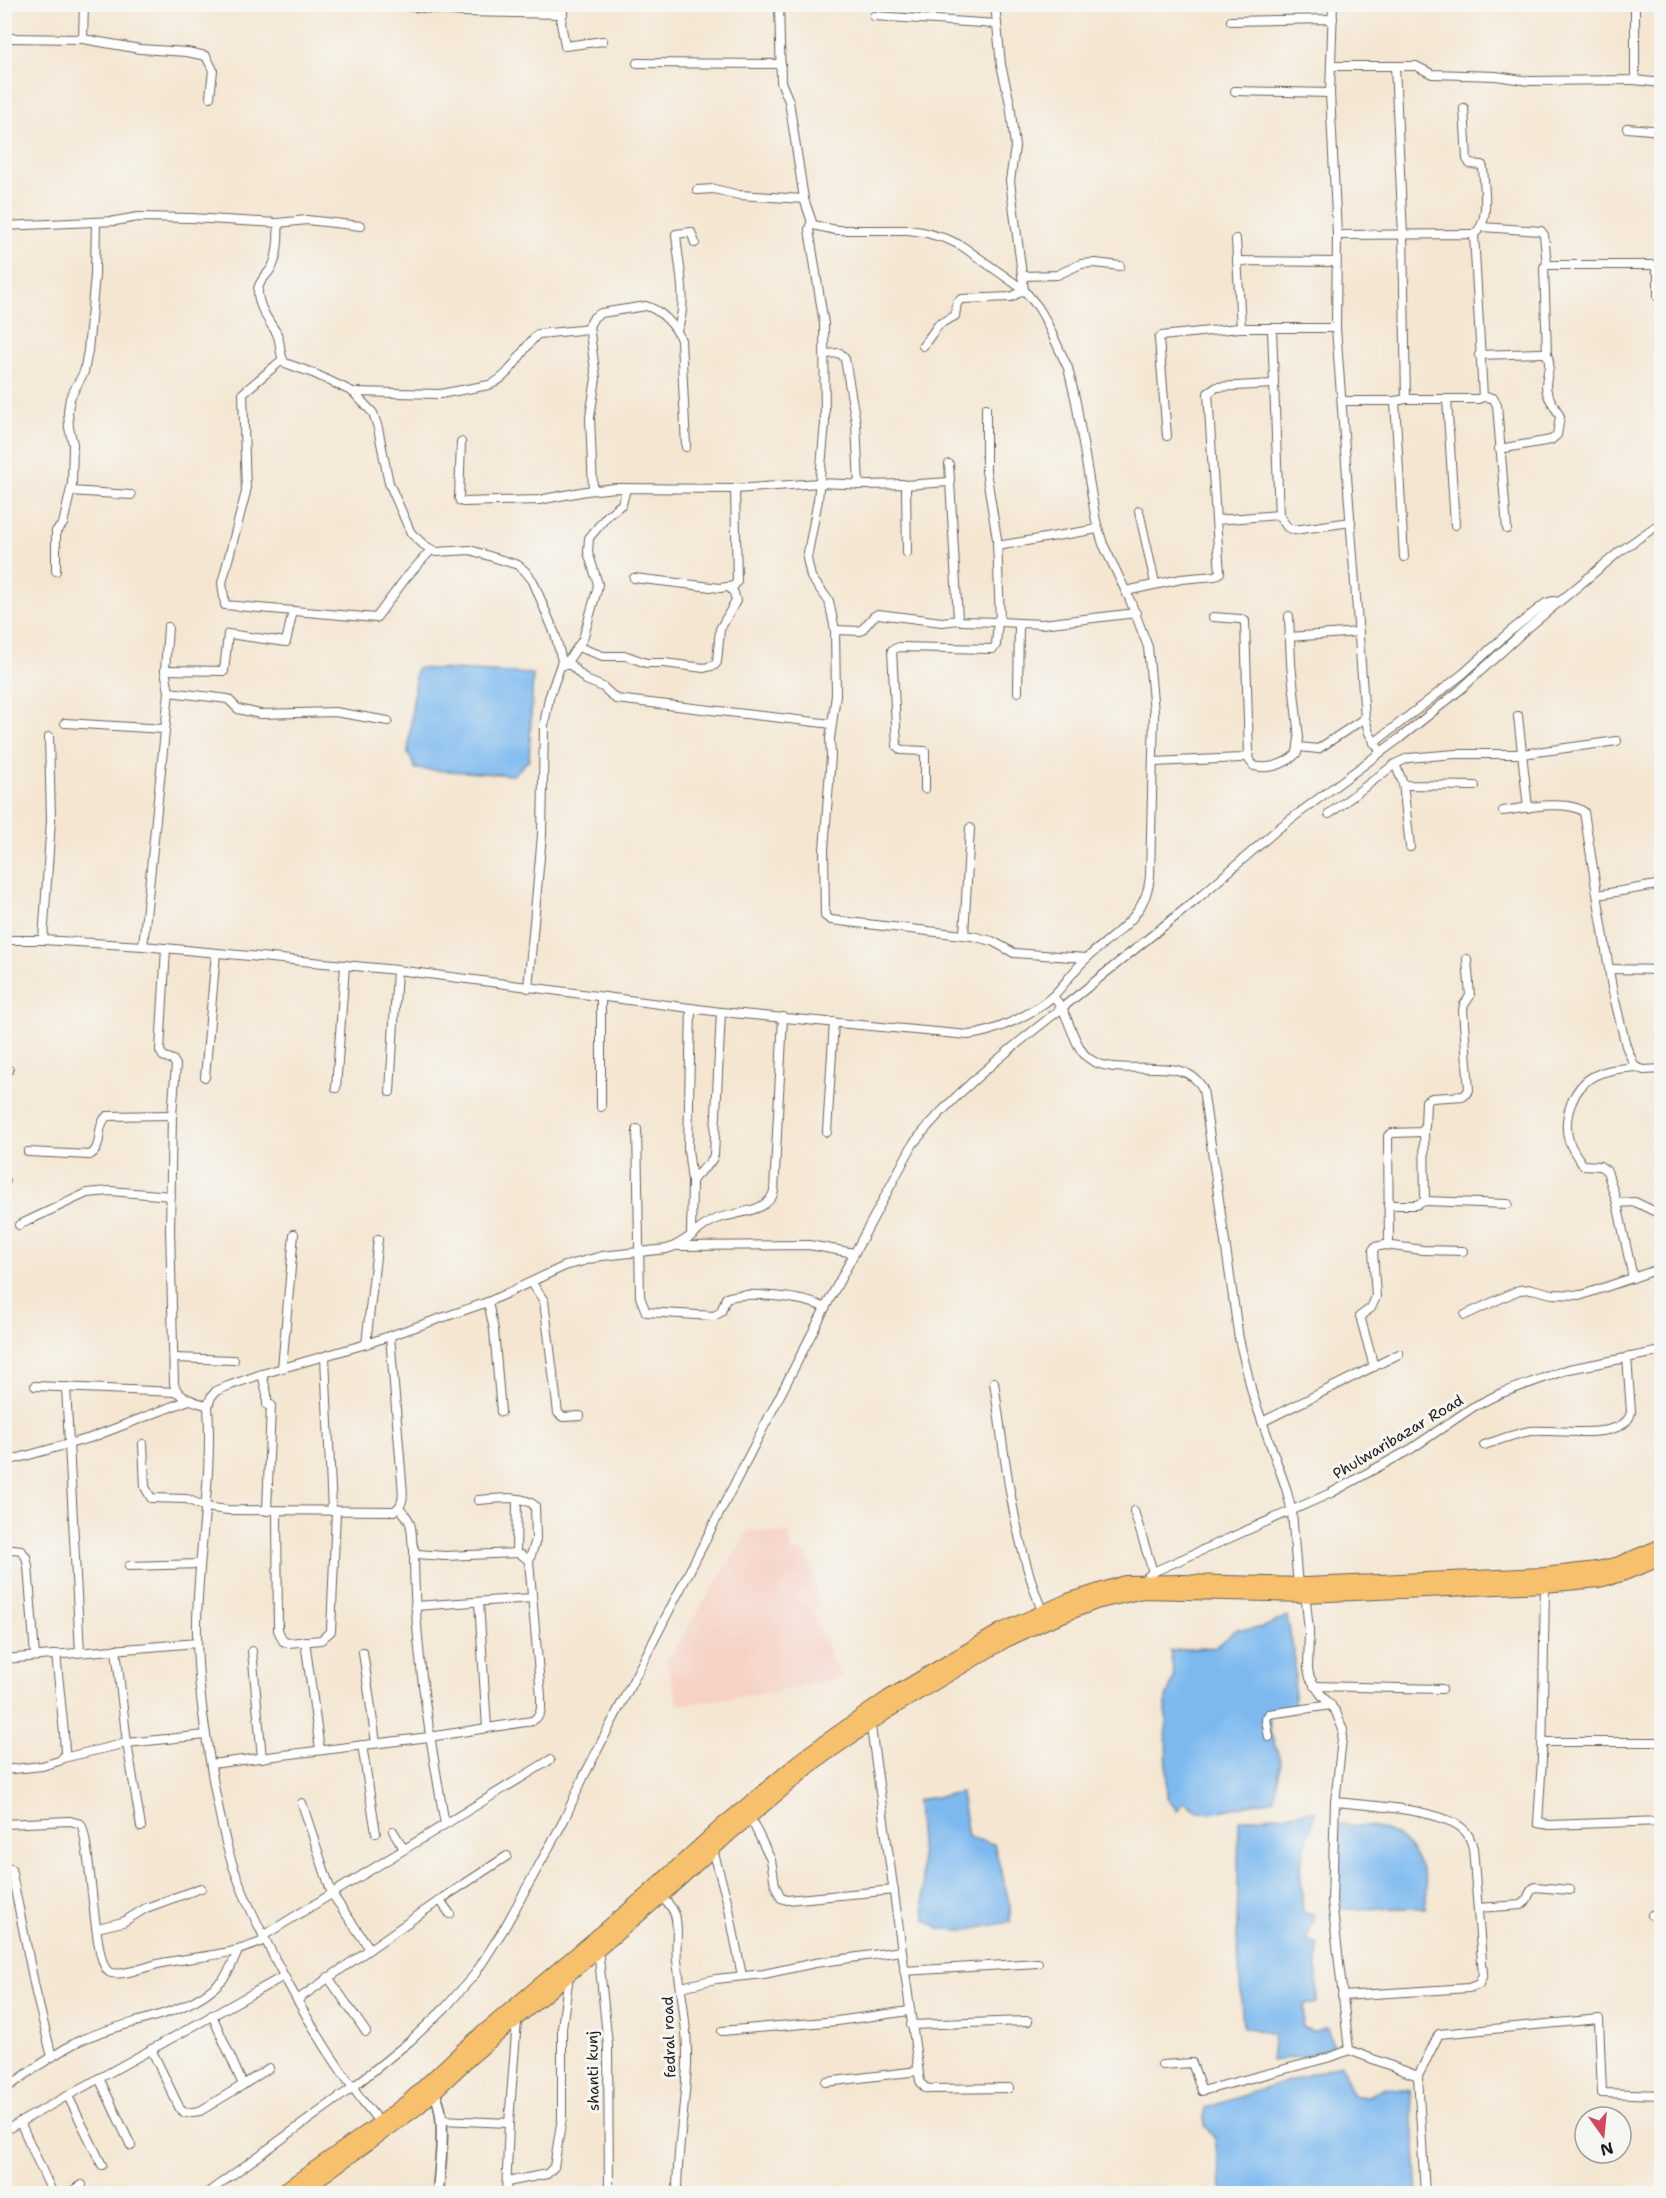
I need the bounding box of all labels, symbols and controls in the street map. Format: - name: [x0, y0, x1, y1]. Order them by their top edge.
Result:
- street label: Phulwaribazar Road: [1329, 1390, 1467, 1484]
- street label: fedral road: [658, 1995, 680, 2078]
- street label: shanti kunj: [582, 2031, 604, 2111]
- north arrow: [1573, 2105, 1633, 2165]
- text: N: [1598, 2137, 1616, 2161]

